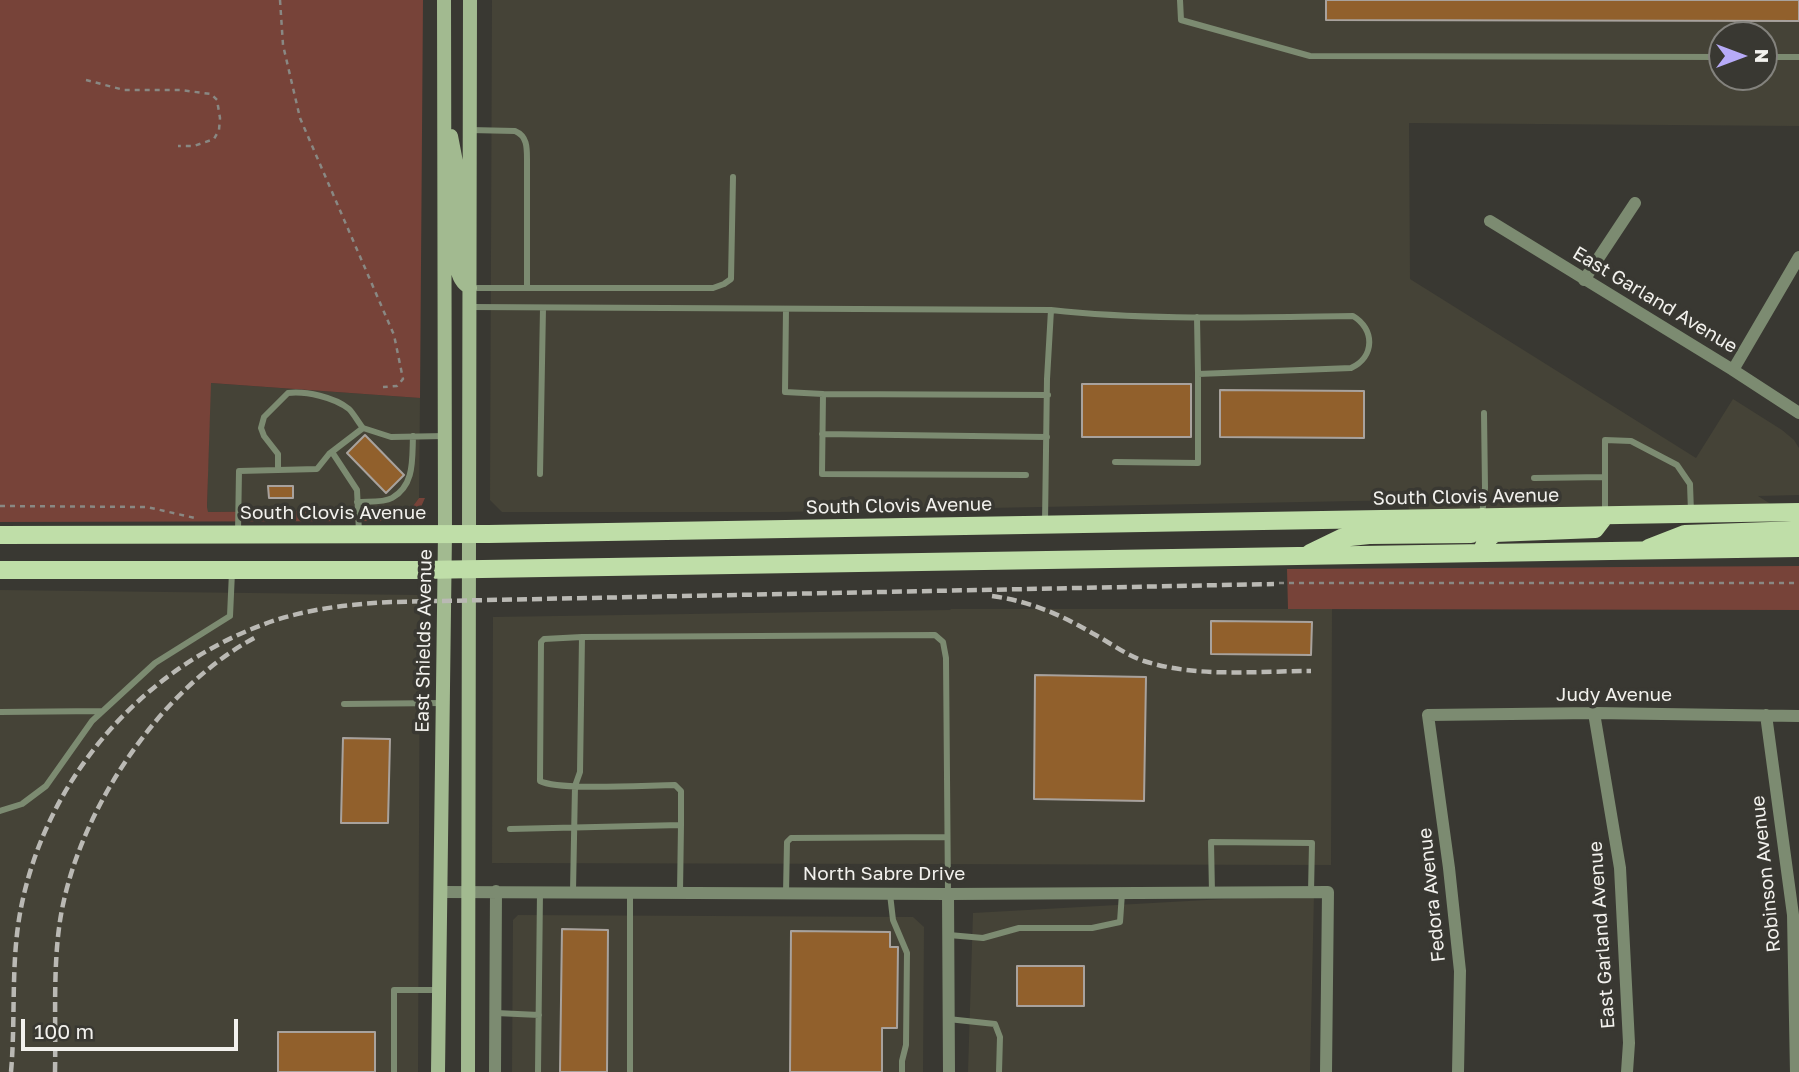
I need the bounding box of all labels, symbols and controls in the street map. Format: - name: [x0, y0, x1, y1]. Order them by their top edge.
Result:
- north arrow: [1708, 21, 1778, 91]
- text: N: [1751, 49, 1774, 63]
- street label: East Garland Avenue: [1569, 242, 1741, 358]
- street label: South Clovis Avenue: [1373, 484, 1559, 510]
- street label: South Clovis Avenue: [806, 493, 992, 519]
- street label: South Clovis Avenue: [240, 502, 426, 524]
- street label: East Shields Avenue: [411, 549, 437, 733]
- street label: Judy Avenue: [1556, 684, 1672, 706]
- street label: Robinson Avenue: [1746, 794, 1786, 954]
- street label: Fedora Avenue: [1414, 827, 1450, 963]
- street label: East Garland Avenue: [1584, 840, 1620, 1030]
- street label: North Sabre Drive: [803, 863, 965, 885]
- scale bar: [24, 1006, 242, 1050]
- text: 100 m: [34, 1018, 94, 1044]

